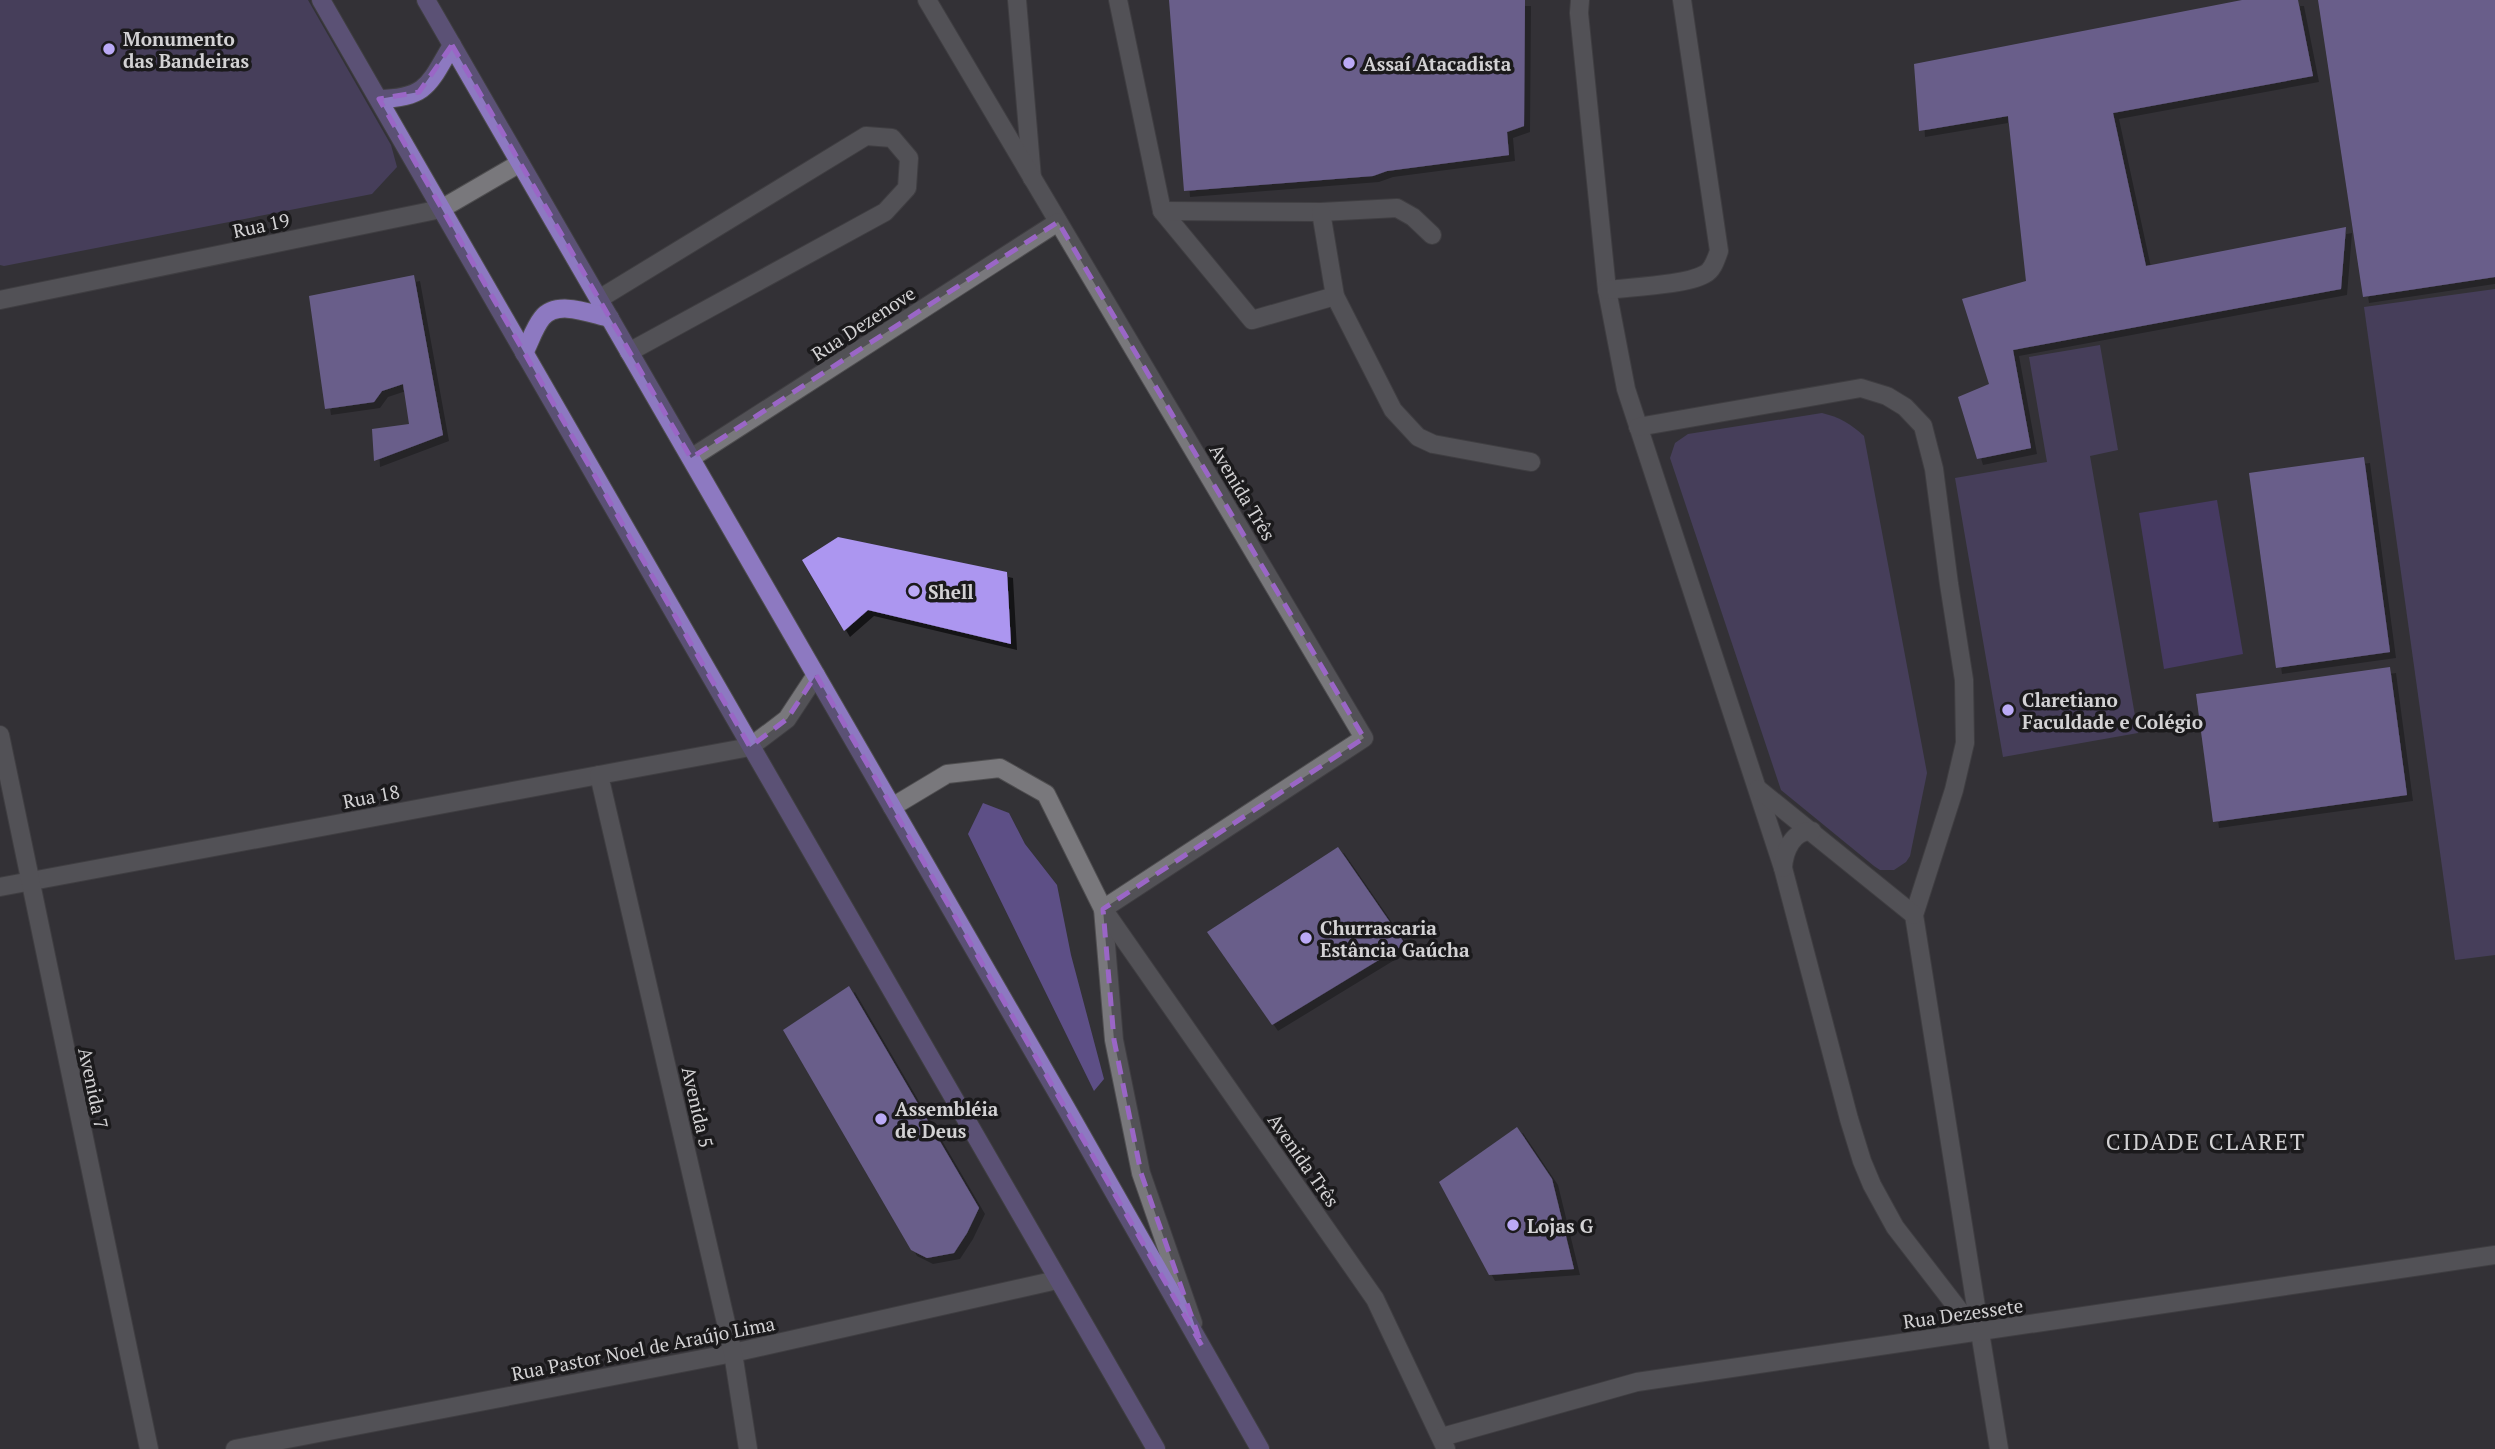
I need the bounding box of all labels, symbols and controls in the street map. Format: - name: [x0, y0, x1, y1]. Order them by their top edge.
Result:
- place label: Monumento das Bandeiras: [123, 26, 249, 73]
- marker: Monumento das Bandeiras: [101, 41, 117, 57]
- place label: Assaí Atacadista: [1363, 51, 1512, 76]
- marker: Assaí Atacadista: [1341, 55, 1357, 71]
- street label: Rua 19: [230, 207, 292, 243]
- street label: Rua Dezenove: [806, 280, 920, 366]
- street label: Avenida Três: [1204, 439, 1282, 545]
- place label: Shell: [928, 579, 974, 604]
- marker: Shell: [906, 583, 922, 599]
- place label: Claretiano Faculdade e Colégio: [2022, 687, 2203, 734]
- marker: Claretiano Faculdade e Colégio: [2000, 702, 2016, 718]
- street label: Rua 18: [340, 778, 402, 814]
- place label: Churrascaria Estância Gaúcha: [1320, 915, 1470, 962]
- marker: Churrascaria Estância Gaúcha: [1298, 930, 1314, 946]
- street label: Avenida 7: [73, 1045, 115, 1131]
- street label: Avenida 5: [677, 1064, 719, 1150]
- place label: Assembléia de Deus: [895, 1096, 999, 1143]
- street label: Avenida Três: [1263, 1108, 1345, 1212]
- marker: Assembléia de Deus: [873, 1111, 889, 1127]
- district label: CIDADE CLARET: [2106, 1126, 2306, 1157]
- place label: Lojas G: [1527, 1213, 1594, 1238]
- marker: Lojas G: [1505, 1217, 1521, 1233]
- street label: Rua Dezessete: [1901, 1292, 2025, 1334]
- street label: Rua Pastor Noel de Araújo Lima: [509, 1310, 777, 1386]

